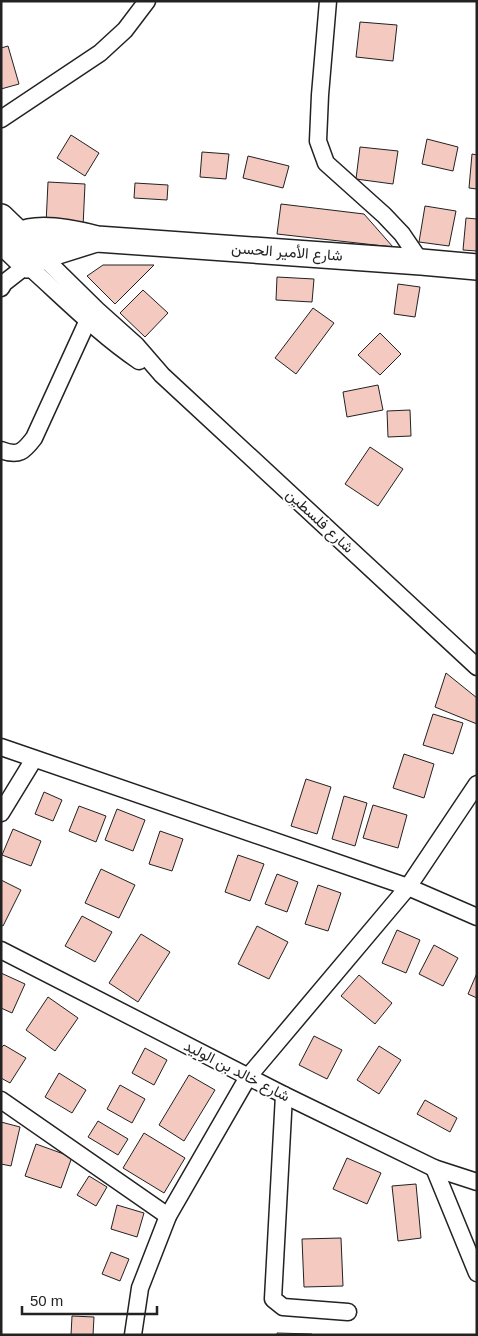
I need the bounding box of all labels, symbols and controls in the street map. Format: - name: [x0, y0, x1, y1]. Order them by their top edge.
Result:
- street label: شارع الأمير الحسن: [230, 239, 344, 267]
- street label: شارع فلسطين: [281, 485, 358, 558]
- street label: شارع خالد بن الوليد: [180, 1037, 293, 1107]
- scale bar: [22, 1284, 158, 1316]
- text: 50 m: [30, 1292, 63, 1309]

